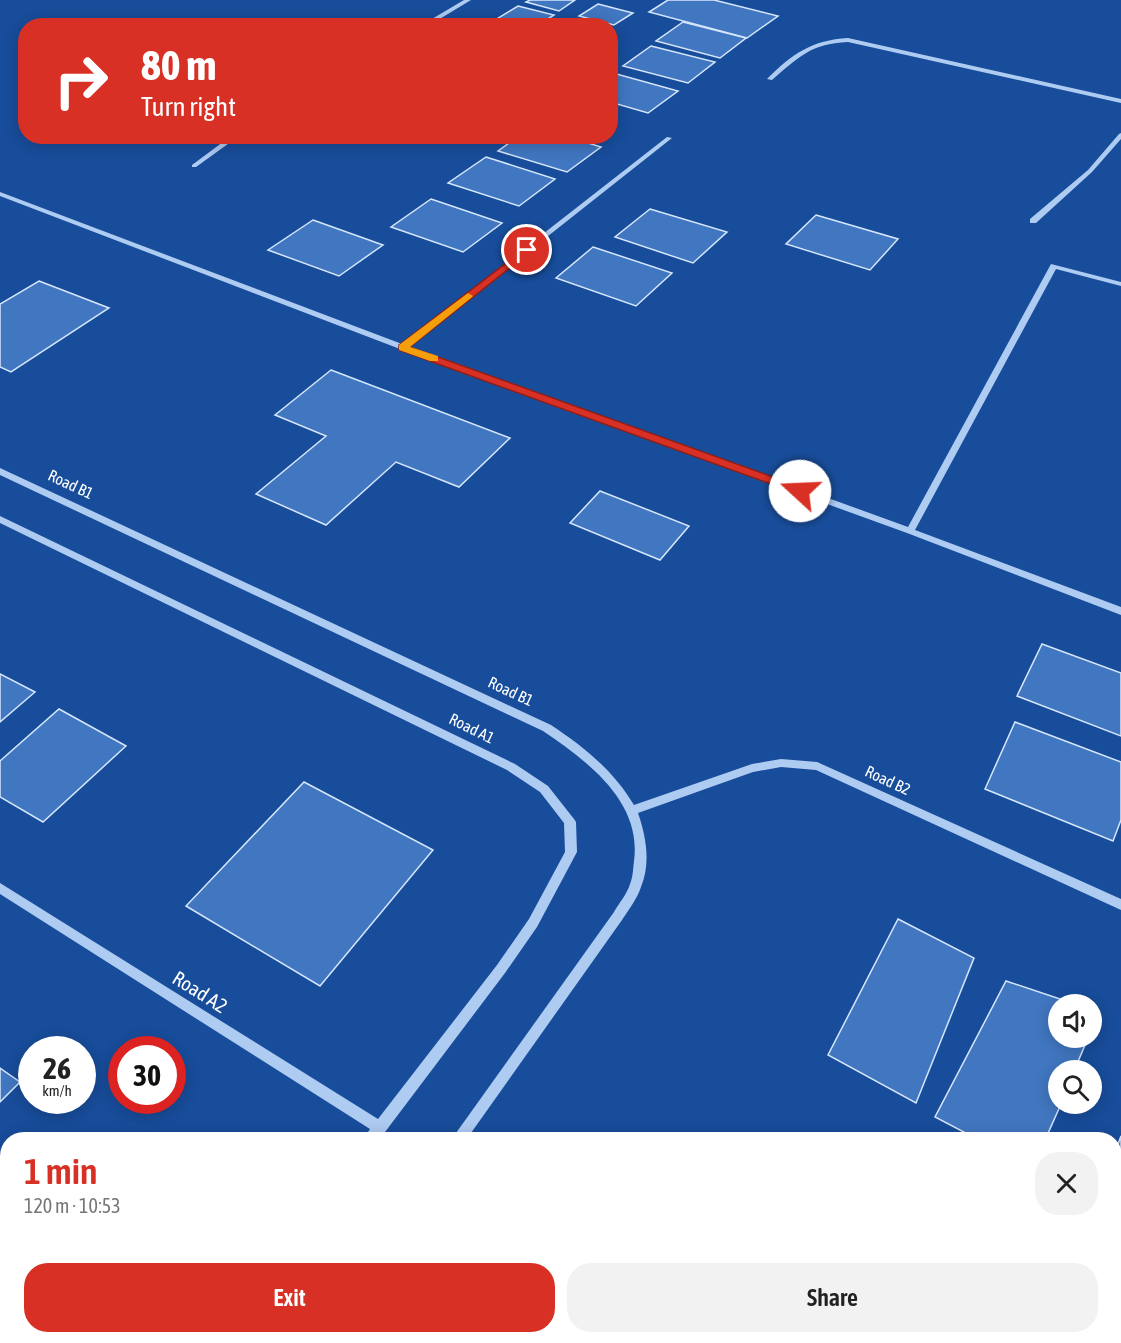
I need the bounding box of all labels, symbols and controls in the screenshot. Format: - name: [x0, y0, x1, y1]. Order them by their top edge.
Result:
- text: 80 m: [141, 41, 216, 89]
- icon: right: [42, 42, 120, 120]
- text: Turn right: [141, 91, 236, 122]
- pin: [501, 224, 552, 275]
- icon: arrive: [510, 233, 543, 266]
- position arrow: [768, 459, 832, 523]
- street label: Road B1: [46, 466, 96, 502]
- street label: Road B1: [486, 673, 536, 709]
- street label: Road A1: [446, 709, 498, 747]
- street label: Road B2: [863, 762, 913, 798]
- street label: Road A2: [169, 966, 232, 1017]
- map controls: [1048, 994, 1102, 1114]
- button: sound: [1048, 994, 1102, 1048]
- speed limit sign: 30: [108, 1036, 186, 1114]
- text: 26: [43, 1051, 71, 1085]
- button: search: [1048, 1060, 1102, 1114]
- text: km/h: [42, 1082, 72, 1099]
- text: 1 min: [24, 1150, 98, 1192]
- button: close: [1035, 1152, 1098, 1215]
- text: 120 m · 10:53: [24, 1194, 121, 1217]
- button: Exit: [24, 1263, 555, 1332]
- button: Share: [567, 1263, 1098, 1332]

